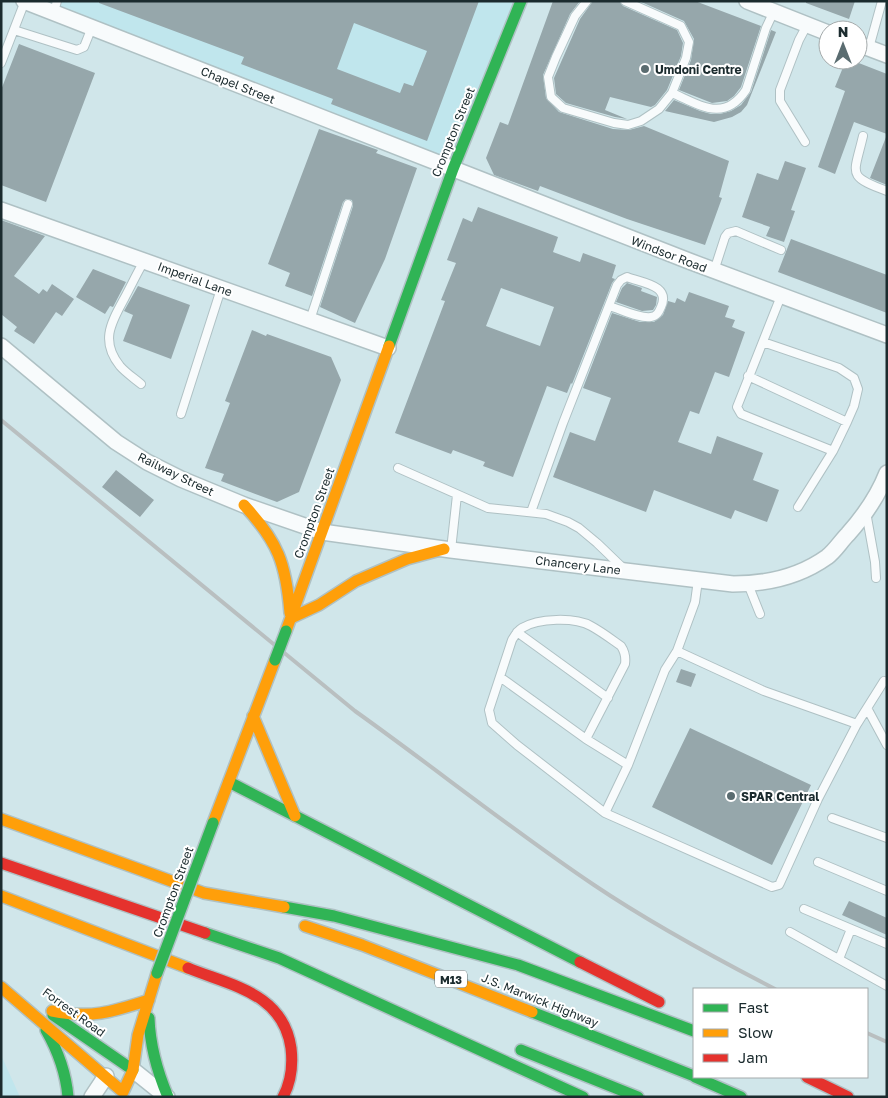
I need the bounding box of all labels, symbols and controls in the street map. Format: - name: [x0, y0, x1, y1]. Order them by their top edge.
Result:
- north arrow: [818, 20, 868, 70]
- text: N: [838, 23, 848, 40]
- place label: Umdoni Centre: [655, 62, 742, 77]
- street label: Chapel Street: [199, 63, 278, 107]
- marker: Umdoni Centre: [639, 63, 651, 75]
- street label: Crompton Street: [428, 85, 478, 179]
- street label: Windsor Road: [629, 233, 709, 275]
- street label: Imperial Lane: [156, 259, 234, 299]
- street label: Railway Street: [135, 449, 217, 499]
- street label: Crompton Street: [291, 465, 338, 561]
- street label: Chancery Lane: [534, 552, 622, 578]
- place label: SPAR Central: [741, 789, 819, 804]
- marker: SPAR Central: [725, 790, 737, 802]
- street label: Crompton Street: [150, 844, 197, 940]
- street label: J.S. Marwick Highway: [479, 970, 601, 1030]
- road number: M13: [435, 971, 467, 988]
- street label: Forrest Road: [40, 984, 108, 1040]
- legend: [693, 988, 868, 1078]
- text: Fast: [738, 998, 769, 1016]
- text: Slow: [738, 1023, 773, 1041]
- text: Jam: [738, 1048, 768, 1066]

